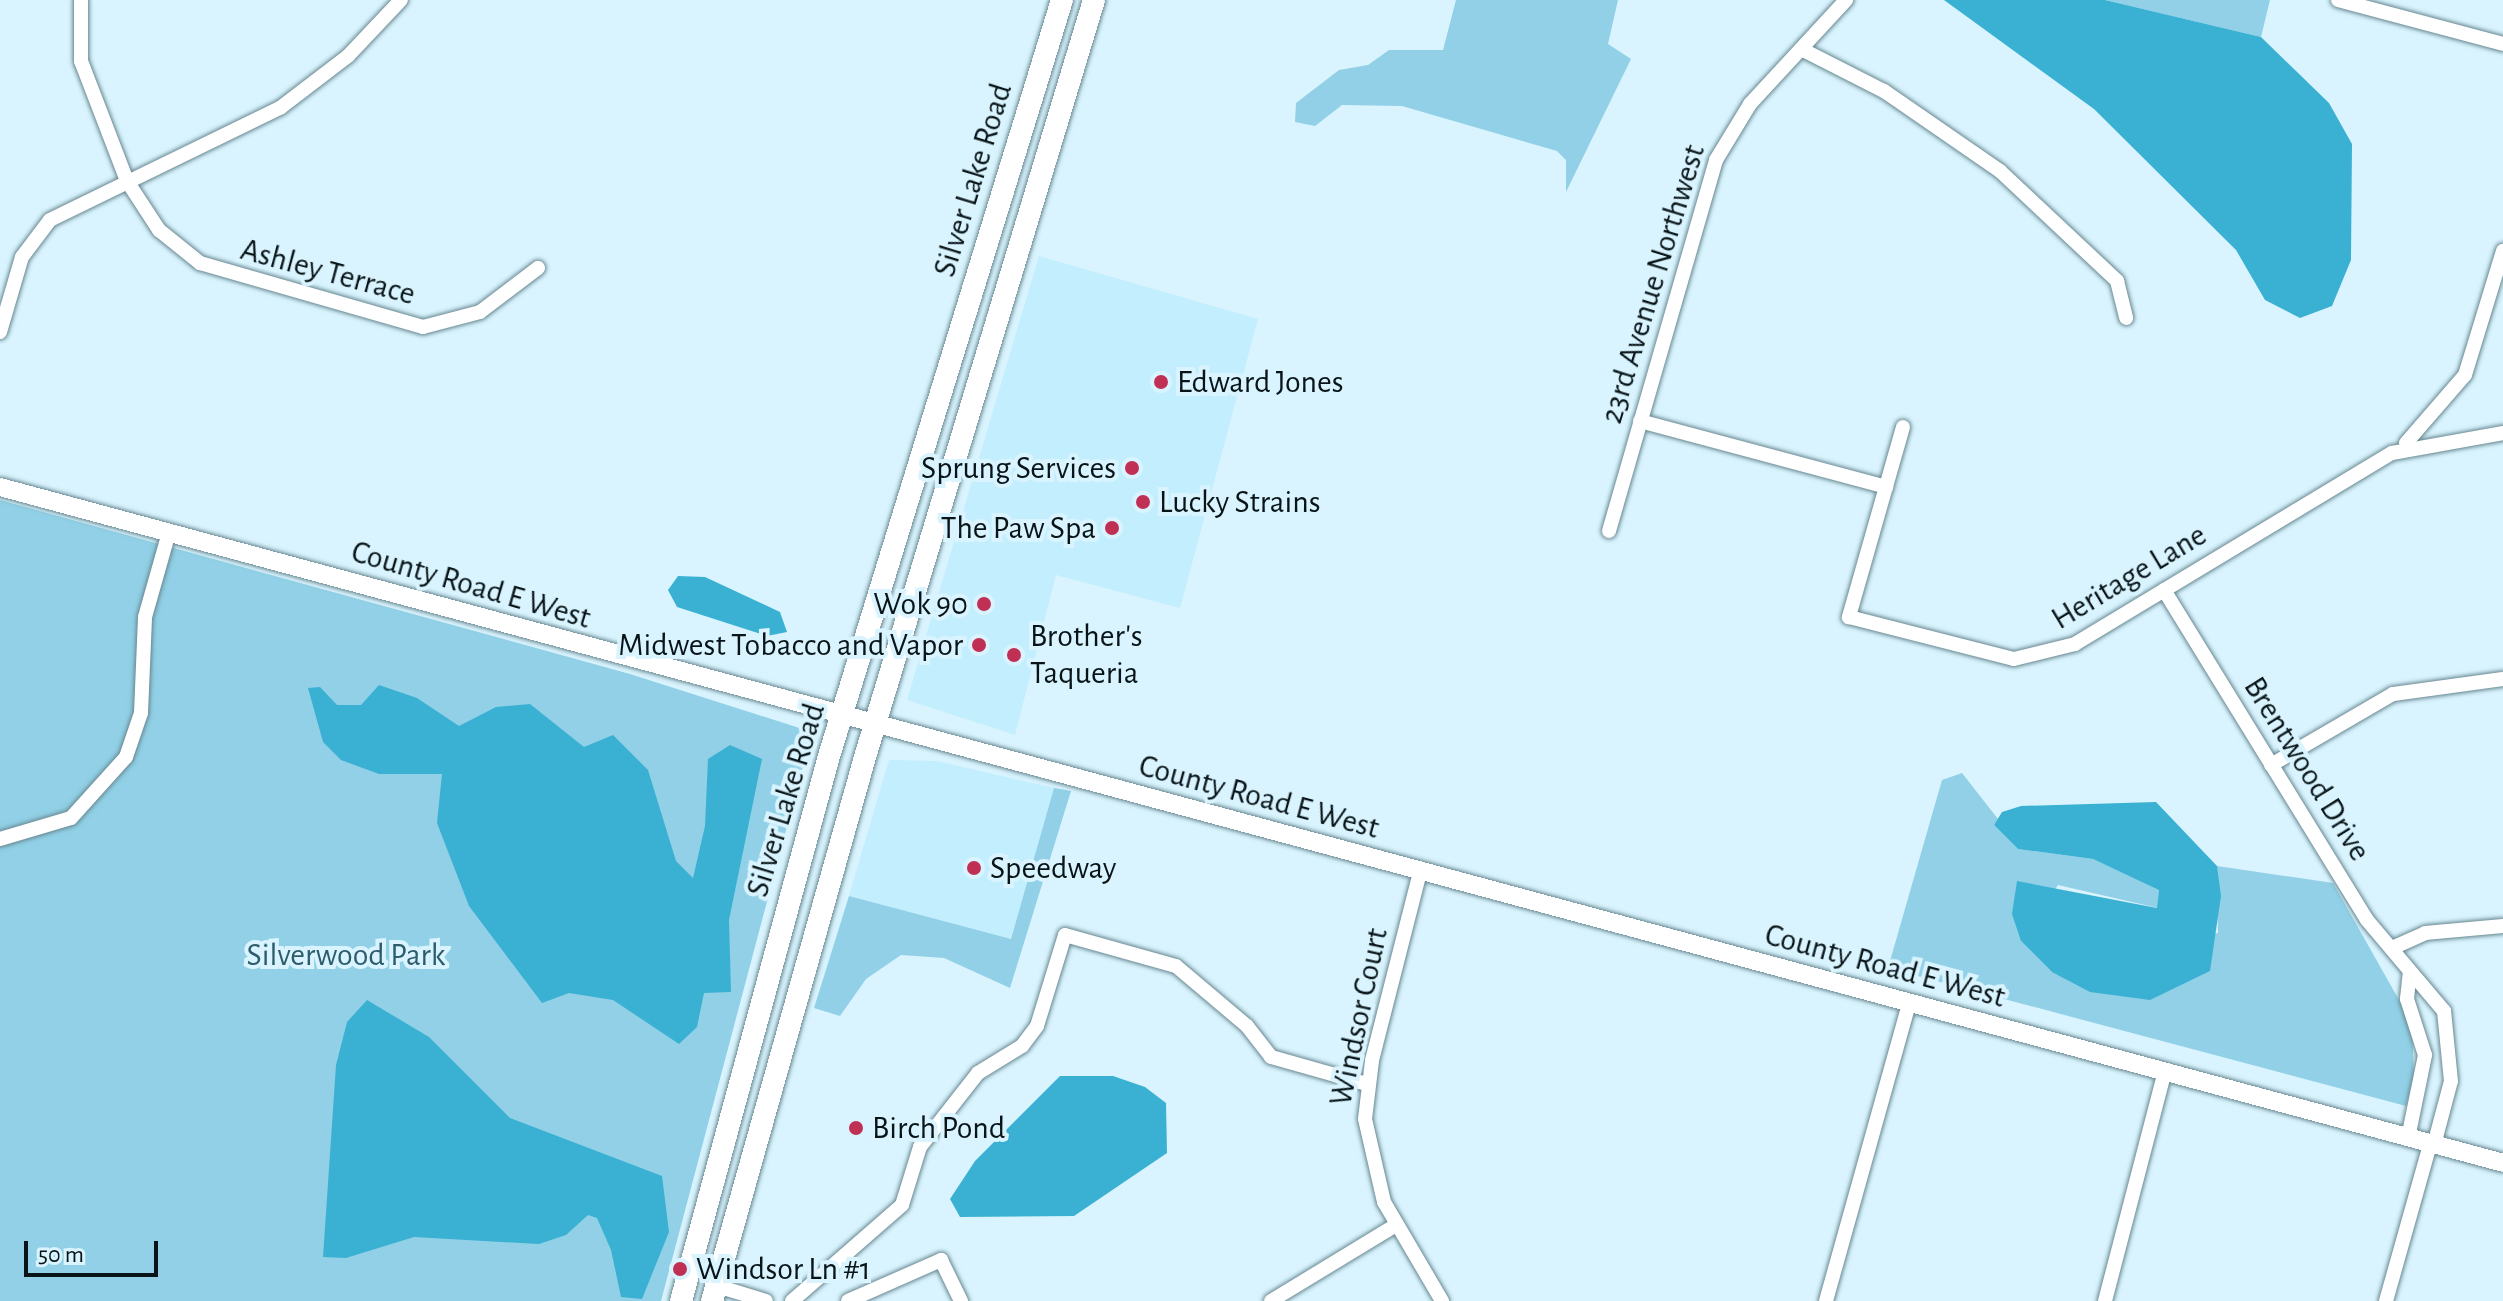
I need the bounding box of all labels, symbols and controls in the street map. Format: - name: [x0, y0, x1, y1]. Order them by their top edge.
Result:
- street label: Silver Lake Road: [925, 79, 1021, 281]
- street label: 23rd Avenue Northwest: [1592, 140, 1714, 428]
- street label: Ashley Terrace: [237, 230, 419, 314]
- place label: Edward Jones: [1177, 363, 1344, 401]
- marker: Edward Jones: [1152, 373, 1170, 391]
- place label: Sprung Services: [921, 449, 1116, 487]
- marker: Sprung Services: [1123, 459, 1141, 477]
- place label: Lucky Strains: [1159, 483, 1321, 521]
- marker: Lucky Strains: [1134, 493, 1152, 511]
- place label: The Paw Spa: [941, 509, 1096, 547]
- street label: Heritage Lane: [2045, 516, 2213, 638]
- marker: The Paw Spa: [1103, 519, 1121, 537]
- street label: County Road E West: [347, 533, 595, 637]
- place label: Wok 90: [873, 585, 968, 623]
- marker: Wok 90: [975, 595, 993, 613]
- place label: Brother's Taqueria: [1030, 618, 1143, 693]
- place label: Midwest Tobacco and Vapor: [618, 626, 963, 664]
- marker: Midwest Tobacco and Vapor: [970, 636, 988, 654]
- marker: Brother's Taqueria: [1005, 646, 1023, 664]
- street label: Brentwood Drive: [2235, 670, 2379, 868]
- street label: Silver Lake Road: [738, 699, 834, 901]
- street label: County Road E West: [1135, 746, 1383, 848]
- place label: Speedway: [990, 849, 1117, 887]
- marker: Speedway: [965, 859, 983, 877]
- street label: County Road E West: [1761, 915, 2009, 1017]
- street label: Windsor Court: [1321, 925, 1397, 1109]
- park label: Silverwood Park: [247, 936, 445, 974]
- place label: Birch Pond: [872, 1109, 1005, 1147]
- marker: Birch Pond: [847, 1119, 865, 1137]
- scale bar: [28, 1225, 162, 1275]
- text: 50 m: [38, 1243, 84, 1267]
- place label: Windsor Ln #1: [696, 1250, 871, 1288]
- marker: Windsor Ln #1: [671, 1260, 689, 1278]

